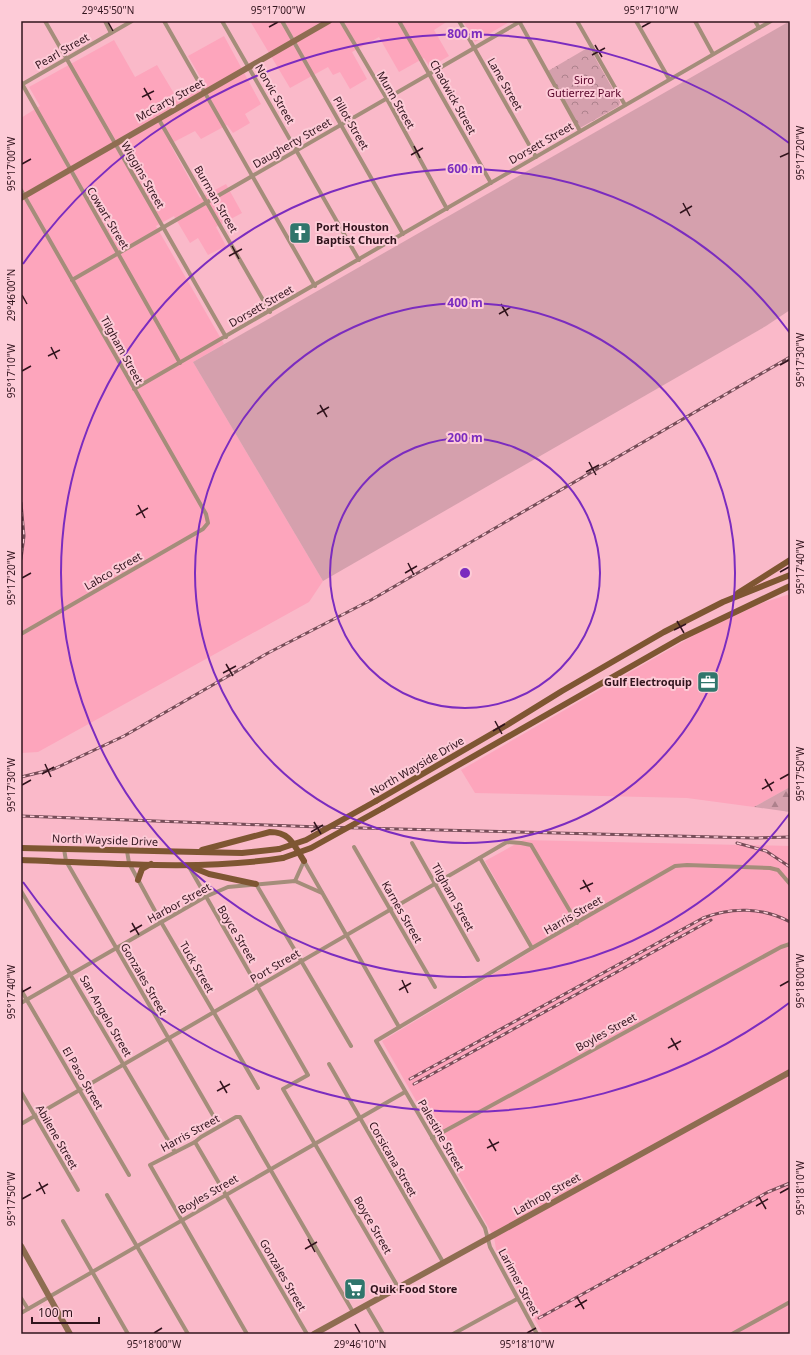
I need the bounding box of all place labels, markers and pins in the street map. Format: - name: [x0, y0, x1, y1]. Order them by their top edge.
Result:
- place label: Port Houston Baptist Church: [316, 219, 397, 247]
- church icon: Port Houston Baptist Church: [287, 220, 313, 246]
- centre of rings: [458, 566, 472, 580]
- office icon: Gulf Electroquip: [695, 669, 721, 695]
- place label: Gulf Electroquip: [604, 674, 692, 689]
- supermarket icon: Quik Food Store: [342, 1276, 368, 1302]
- place label: Quik Food Store: [370, 1281, 458, 1296]

